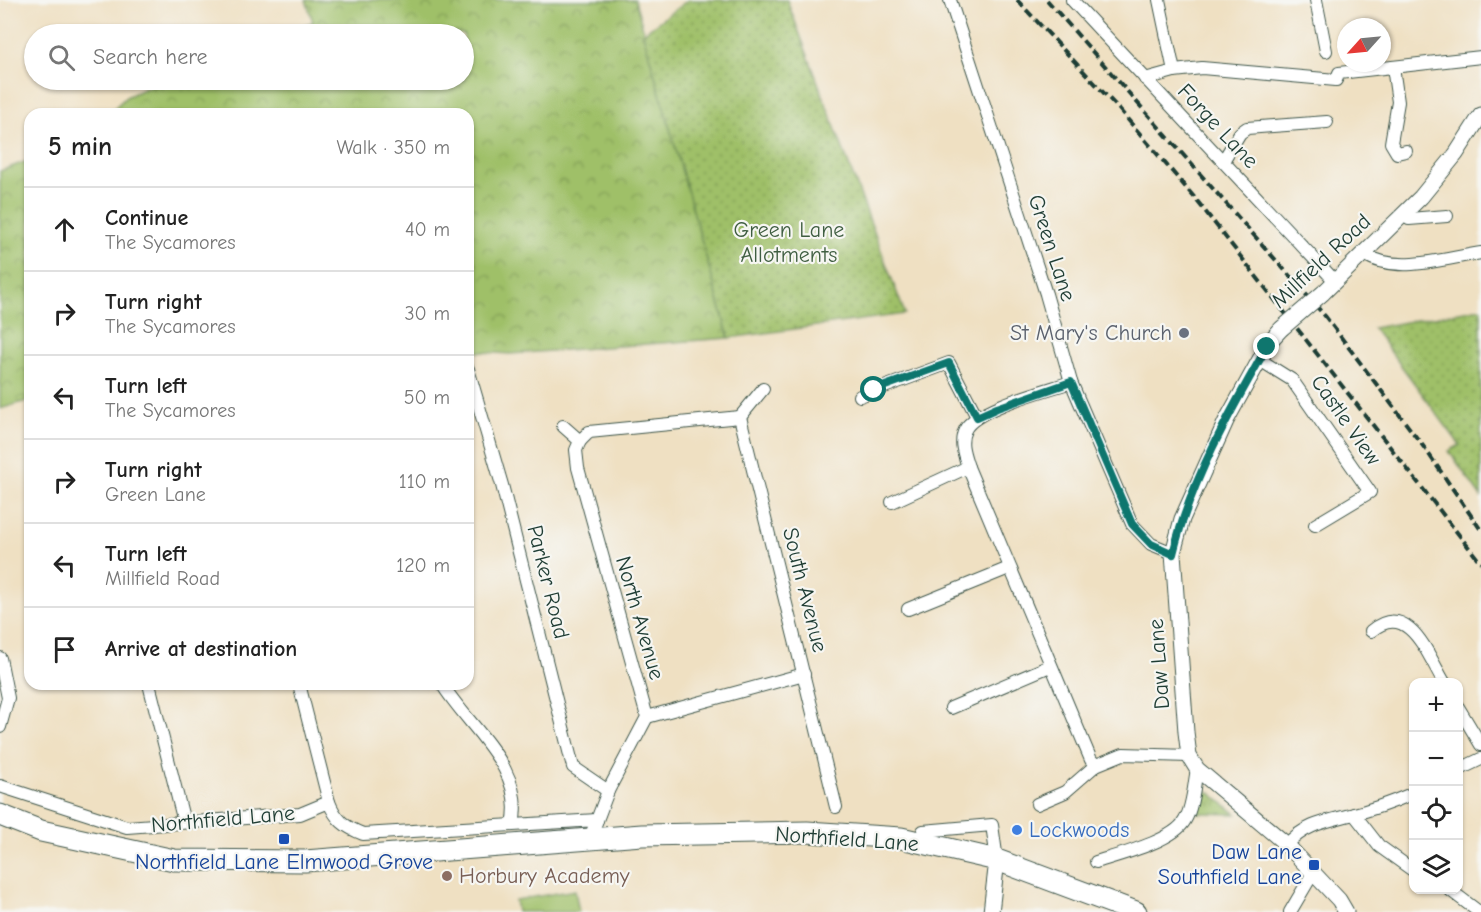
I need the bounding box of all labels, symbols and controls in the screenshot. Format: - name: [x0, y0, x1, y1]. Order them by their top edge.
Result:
- north arrow: [1337, 18, 1391, 72]
- search box: [24, 24, 474, 90]
- icon: search: [45, 41, 78, 74]
- text: Search here: [93, 44, 208, 70]
- street label: Forge Lane: [1172, 78, 1264, 174]
- text: 5 min: [48, 132, 112, 162]
- text: Walk · 350 m: [336, 136, 450, 159]
- street label: Green Lane: [1023, 191, 1081, 305]
- text: Continue: [105, 205, 188, 231]
- street label: Millfield Road: [1266, 208, 1376, 314]
- icon: ahead: [48, 213, 81, 246]
- park label: Green Lane Allotments: [734, 217, 844, 268]
- text: 40 m: [405, 218, 450, 241]
- text: The Sycamores: [105, 231, 236, 254]
- text: Turn right: [105, 289, 202, 315]
- icon: right: [48, 297, 81, 330]
- text: 30 m: [404, 302, 450, 325]
- text: The Sycamores: [105, 315, 236, 338]
- place label: St Mary's Church: [1010, 320, 1172, 346]
- marker: St Mary's Church: [1177, 326, 1191, 340]
- route end: [1253, 333, 1279, 359]
- street label: Castle View: [1305, 370, 1387, 470]
- text: Turn left: [105, 373, 187, 399]
- route start: [860, 376, 886, 402]
- icon: left: [48, 381, 81, 414]
- text: 50 m: [404, 386, 450, 409]
- text: The Sycamores: [105, 399, 236, 422]
- text: Turn right: [105, 457, 202, 483]
- icon: right: [48, 465, 81, 498]
- text: 110 m: [399, 470, 450, 493]
- text: Green Lane: [105, 483, 206, 506]
- street label: Parker Road: [521, 522, 575, 642]
- street label: South Avenue: [777, 525, 833, 655]
- text: Turn left: [105, 541, 187, 567]
- icon: left: [48, 549, 81, 582]
- street label: North Avenue: [610, 553, 670, 683]
- text: 120 m: [396, 554, 450, 577]
- text: Millfield Road: [105, 567, 220, 590]
- street label: Daw Lane: [1143, 618, 1175, 710]
- icon: arrive: [48, 633, 81, 666]
- text: Arrive at destination: [105, 636, 297, 662]
- map controls: [1409, 678, 1463, 894]
- button: +: [1409, 678, 1463, 732]
- button: −: [1409, 732, 1463, 786]
- button: locate: [1409, 786, 1463, 840]
- street label: Northfield Lane: [150, 800, 296, 838]
- place label: Lockwoods: [1029, 817, 1129, 843]
- street label: Northfield Lane: [774, 821, 920, 857]
- marker: Lockwoods: [1010, 823, 1024, 837]
- marker: Northfield Lane Elmwood Grove: [277, 832, 291, 846]
- place label: Daw Lane Southfield Lane: [1158, 839, 1302, 890]
- button: layers: [1409, 840, 1463, 894]
- place label: Northfield Lane Elmwood Grove: [135, 849, 433, 875]
- marker: Daw Lane Southfield Lane: [1307, 858, 1321, 872]
- place label: Horbury Academy: [459, 863, 630, 889]
- marker: Horbury Academy: [440, 869, 454, 883]

